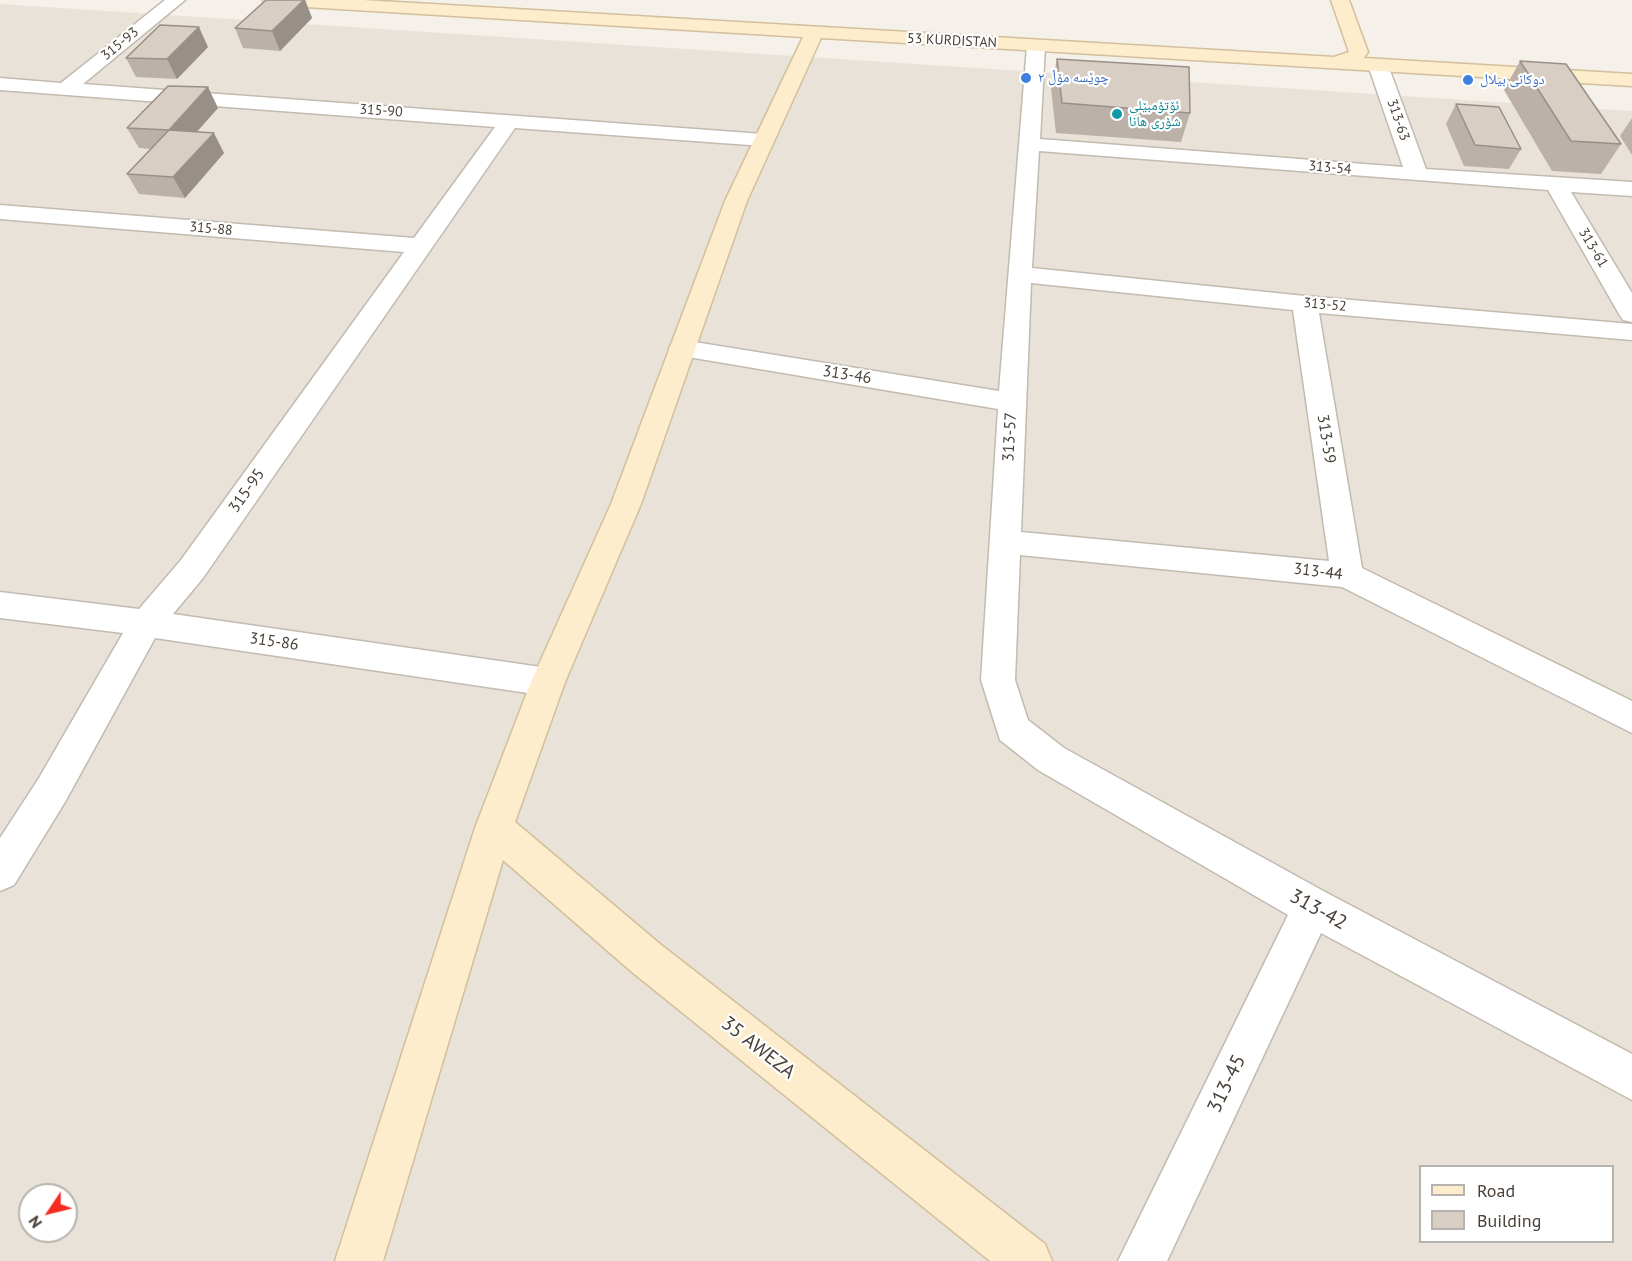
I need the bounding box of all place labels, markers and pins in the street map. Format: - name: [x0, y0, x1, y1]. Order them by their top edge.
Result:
- place label: چوێسە مۆڵ ۲: [1038, 70, 1109, 86]
- marker: چوێسە مۆڵ ۲: [1019, 71, 1033, 85]
- place label: دوکانی بیلال: [1480, 72, 1545, 88]
- marker: دوکانی بیلال: [1461, 73, 1475, 87]
- place label: ئۆتۆمبێلی شۆری هانا: [1129, 98, 1181, 130]
- marker: ئۆتۆمبێلی شۆری هانا: [1110, 107, 1124, 121]

